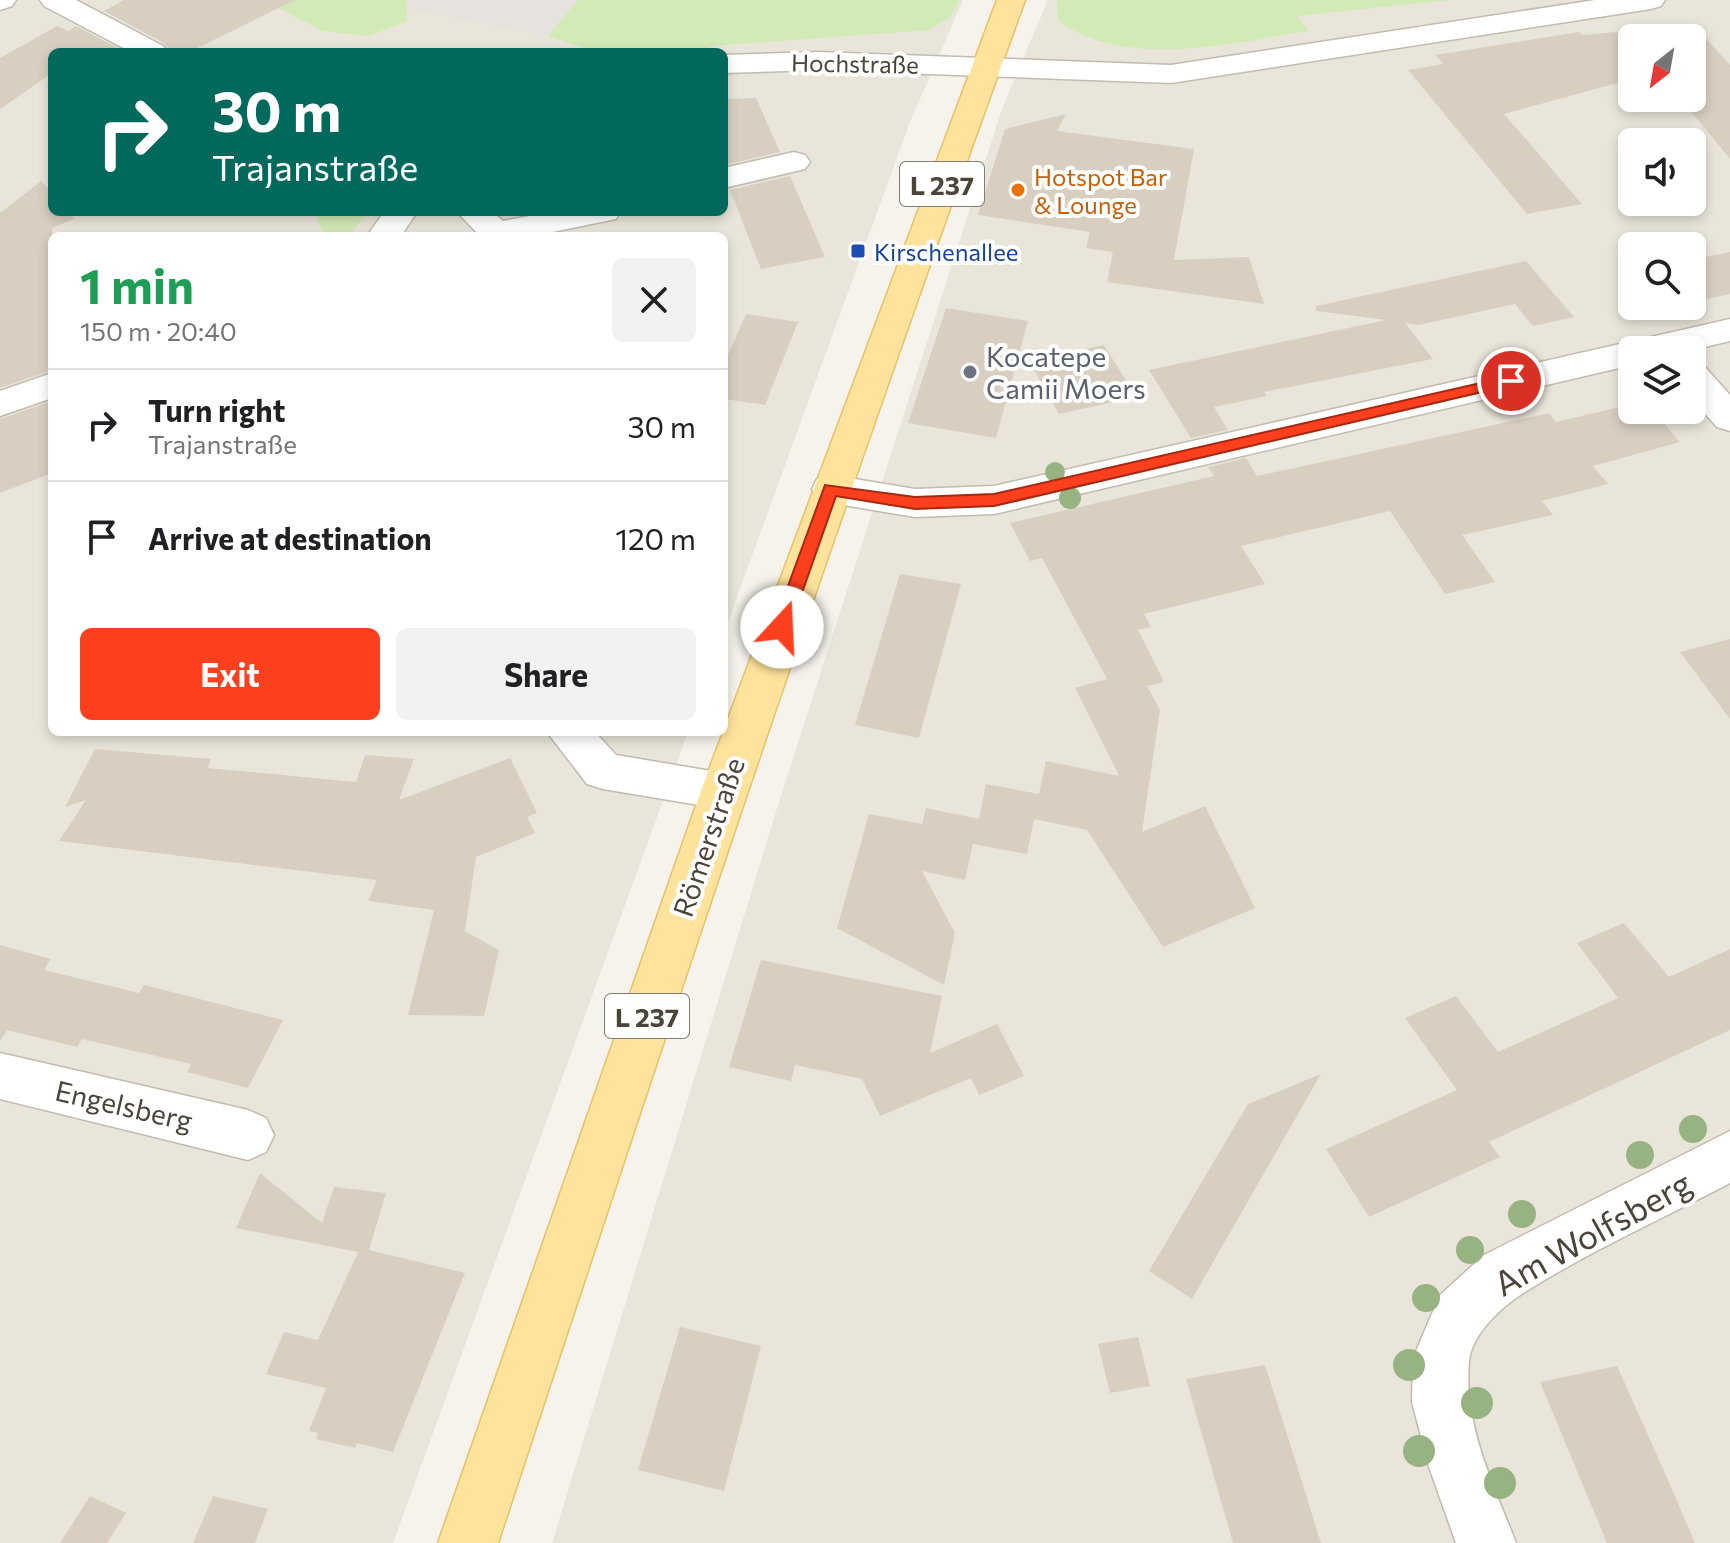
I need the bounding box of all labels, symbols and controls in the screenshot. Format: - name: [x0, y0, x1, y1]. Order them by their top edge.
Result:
- north arrow: [1618, 24, 1706, 112]
- map controls: [1618, 24, 1706, 424]
- street label: Hochstraße: [791, 47, 919, 79]
- text: 30 m: [212, 75, 341, 144]
- icon: right: [80, 80, 184, 184]
- button: sound: [1618, 128, 1706, 216]
- text: Trajanstraße: [212, 144, 418, 188]
- road number: L 237: [900, 162, 984, 206]
- place label: Hotspot Bar & Lounge: [1034, 162, 1168, 219]
- marker: Hotspot Bar & Lounge: [1009, 181, 1027, 199]
- button: search: [1618, 232, 1706, 320]
- place label: Kirschenallee: [874, 237, 1018, 266]
- marker: Kirschenallee: [849, 242, 867, 260]
- text: 1 min: [80, 255, 194, 314]
- button: close: [612, 258, 696, 342]
- text: 150 m · 20:40: [80, 315, 237, 346]
- button: layers: [1618, 336, 1706, 424]
- place label: Kocatepe Camii Moers: [986, 339, 1146, 405]
- pin: [1477, 347, 1545, 415]
- icon: arrive: [1489, 359, 1533, 403]
- marker: Kocatepe Camii Moers: [961, 363, 979, 381]
- text: Turn right: [148, 391, 285, 428]
- icon: right: [80, 403, 124, 447]
- text: 30 m: [627, 407, 696, 444]
- text: Trajanstraße: [148, 428, 297, 459]
- icon: arrive: [80, 515, 124, 559]
- text: Arrive at destination: [148, 519, 432, 556]
- text: 120 m: [615, 519, 696, 556]
- position arrow: [740, 585, 824, 669]
- button: Exit: [80, 628, 380, 720]
- button: Share: [396, 628, 696, 720]
- street label: Römerstraße: [665, 753, 751, 921]
- road number: L 237: [605, 994, 689, 1038]
- street label: Engelsberg: [52, 1073, 196, 1137]
- street label: Am Wolfsberg: [1486, 1160, 1698, 1304]

